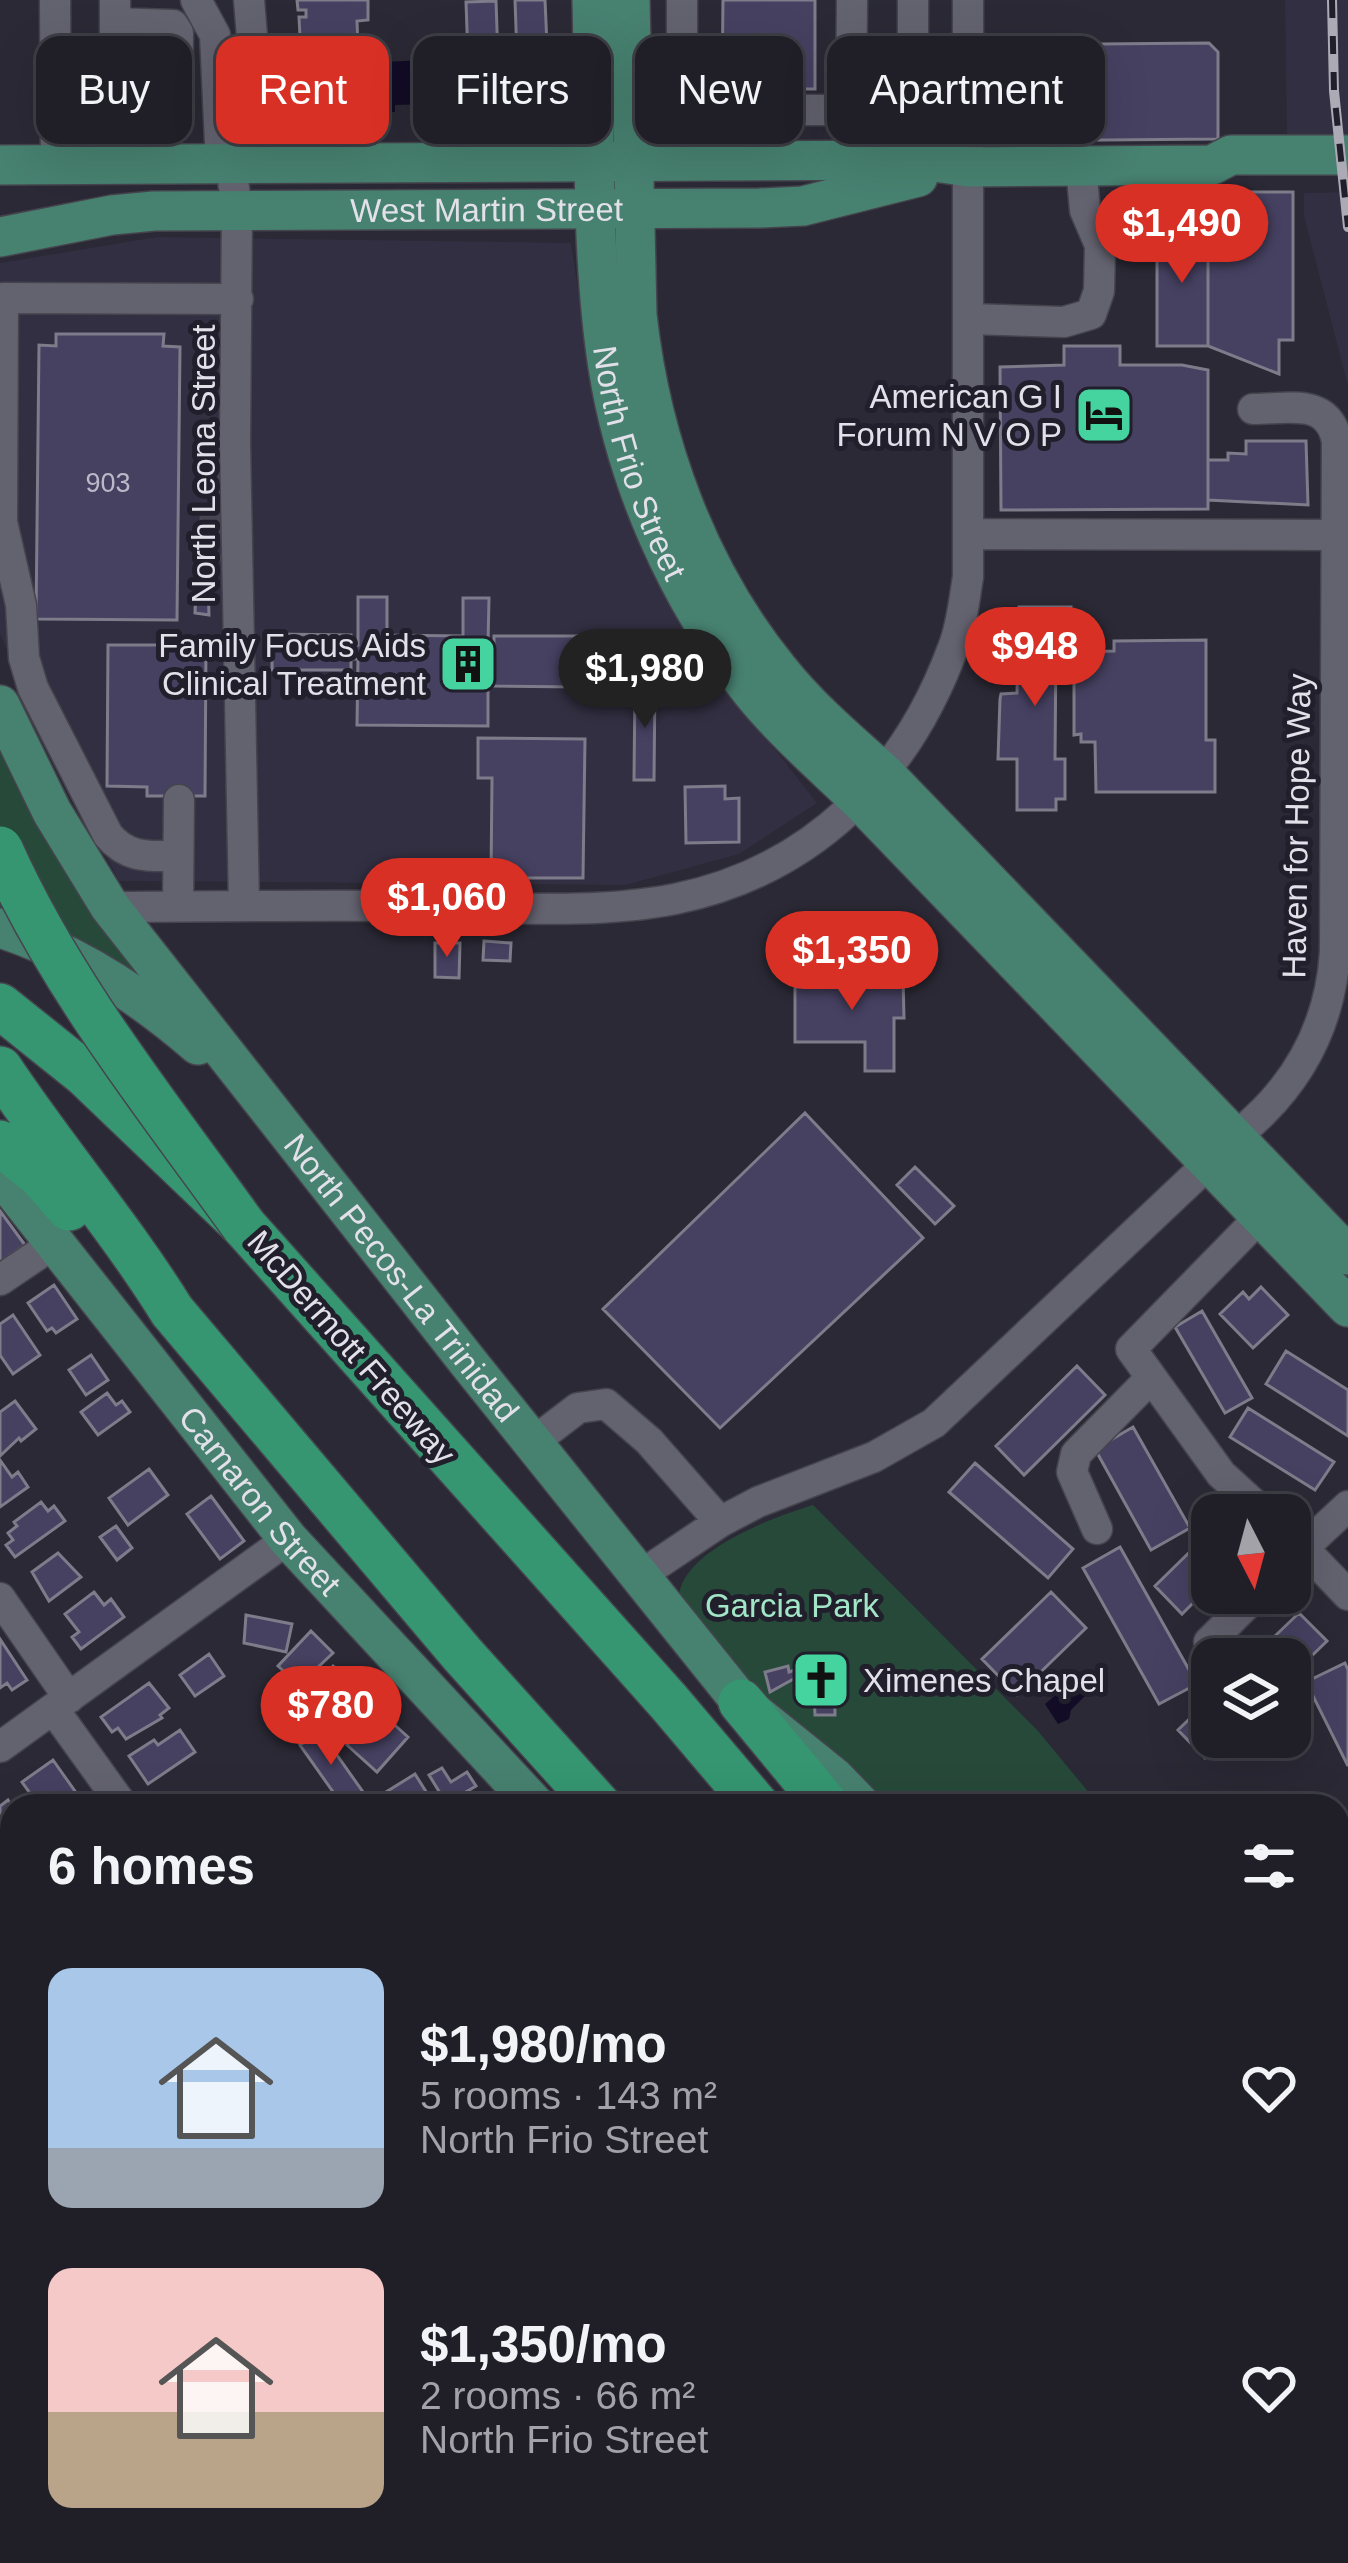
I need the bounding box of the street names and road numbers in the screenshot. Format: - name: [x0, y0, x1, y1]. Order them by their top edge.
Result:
- street label: West Martin Street: [350, 191, 623, 229]
- street label: North Leona Street: [185, 325, 222, 603]
- street label: North Frio Street: [586, 343, 694, 586]
- street label: Haven for Hope Way: [1275, 673, 1318, 979]
- street label: North Pecos-La Trinidad: [277, 1127, 526, 1429]
- street label: McDermott Freeway: [240, 1223, 463, 1472]
- street label: Camaron Street: [172, 1399, 348, 1603]

